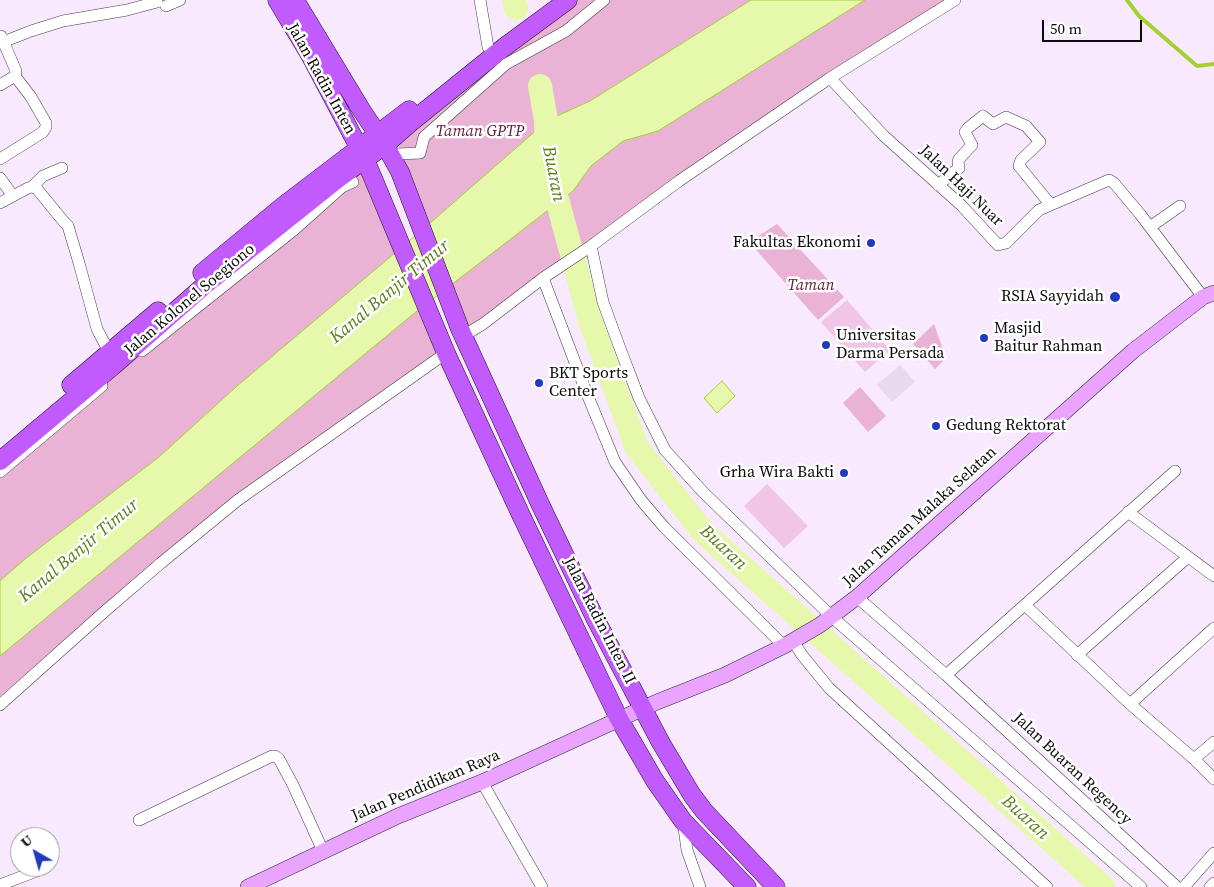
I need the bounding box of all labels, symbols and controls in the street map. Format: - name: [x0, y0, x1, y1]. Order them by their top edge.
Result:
- scale bar: [1044, 10, 1144, 42]
- text: 50 m: [1050, 18, 1082, 39]
- street label: Jalan Radin Inten: [282, 20, 360, 138]
- park label: Taman GPTP: [436, 122, 524, 142]
- street label: Jalan Haji Nuar: [915, 141, 1007, 231]
- water label: Buaran: [537, 144, 569, 204]
- place label: Fakultas Ekonomi: [733, 233, 861, 253]
- water label: Kanal Banjir Timur: [326, 236, 454, 348]
- marker: Fakultas Ekonomi: [865, 237, 877, 249]
- street label: Jalan Kolonel Soegiono: [121, 240, 259, 360]
- park label: Taman: [787, 276, 835, 296]
- place label: RSIA Sayyidah: [1001, 287, 1104, 307]
- marker: RSIA Sayyidah: [1108, 290, 1122, 304]
- place label: Masjid Baitur Rahman: [994, 319, 1102, 357]
- place label: Universitas Darma Persada: [836, 326, 944, 364]
- marker: Masjid Baitur Rahman: [978, 332, 990, 344]
- marker: Universitas Darma Persada: [820, 339, 832, 351]
- place label: BKT Sports Center: [549, 364, 628, 402]
- marker: BKT Sports Center: [533, 377, 545, 389]
- place label: Gedung Rektorat: [946, 416, 1066, 436]
- marker: Gedung Rektorat: [930, 420, 942, 432]
- street label: Jalan Taman Malaka Selatan: [839, 443, 1001, 591]
- place label: Grha Wira Bakti: [720, 463, 834, 483]
- marker: Grha Wira Bakti: [838, 467, 850, 479]
- water label: Kanal Banjir Timur: [15, 495, 143, 607]
- water label: Buaran: [695, 521, 751, 575]
- street label: Jalan Radin Inten II: [559, 554, 639, 688]
- street label: Jalan Buaran Regency: [1009, 709, 1135, 829]
- street label: Jalan Pendidikan Raya: [349, 746, 503, 826]
- water label: Buaran: [997, 791, 1053, 845]
- north arrow: [10, 827, 60, 877]
- text: U: [16, 830, 37, 852]

